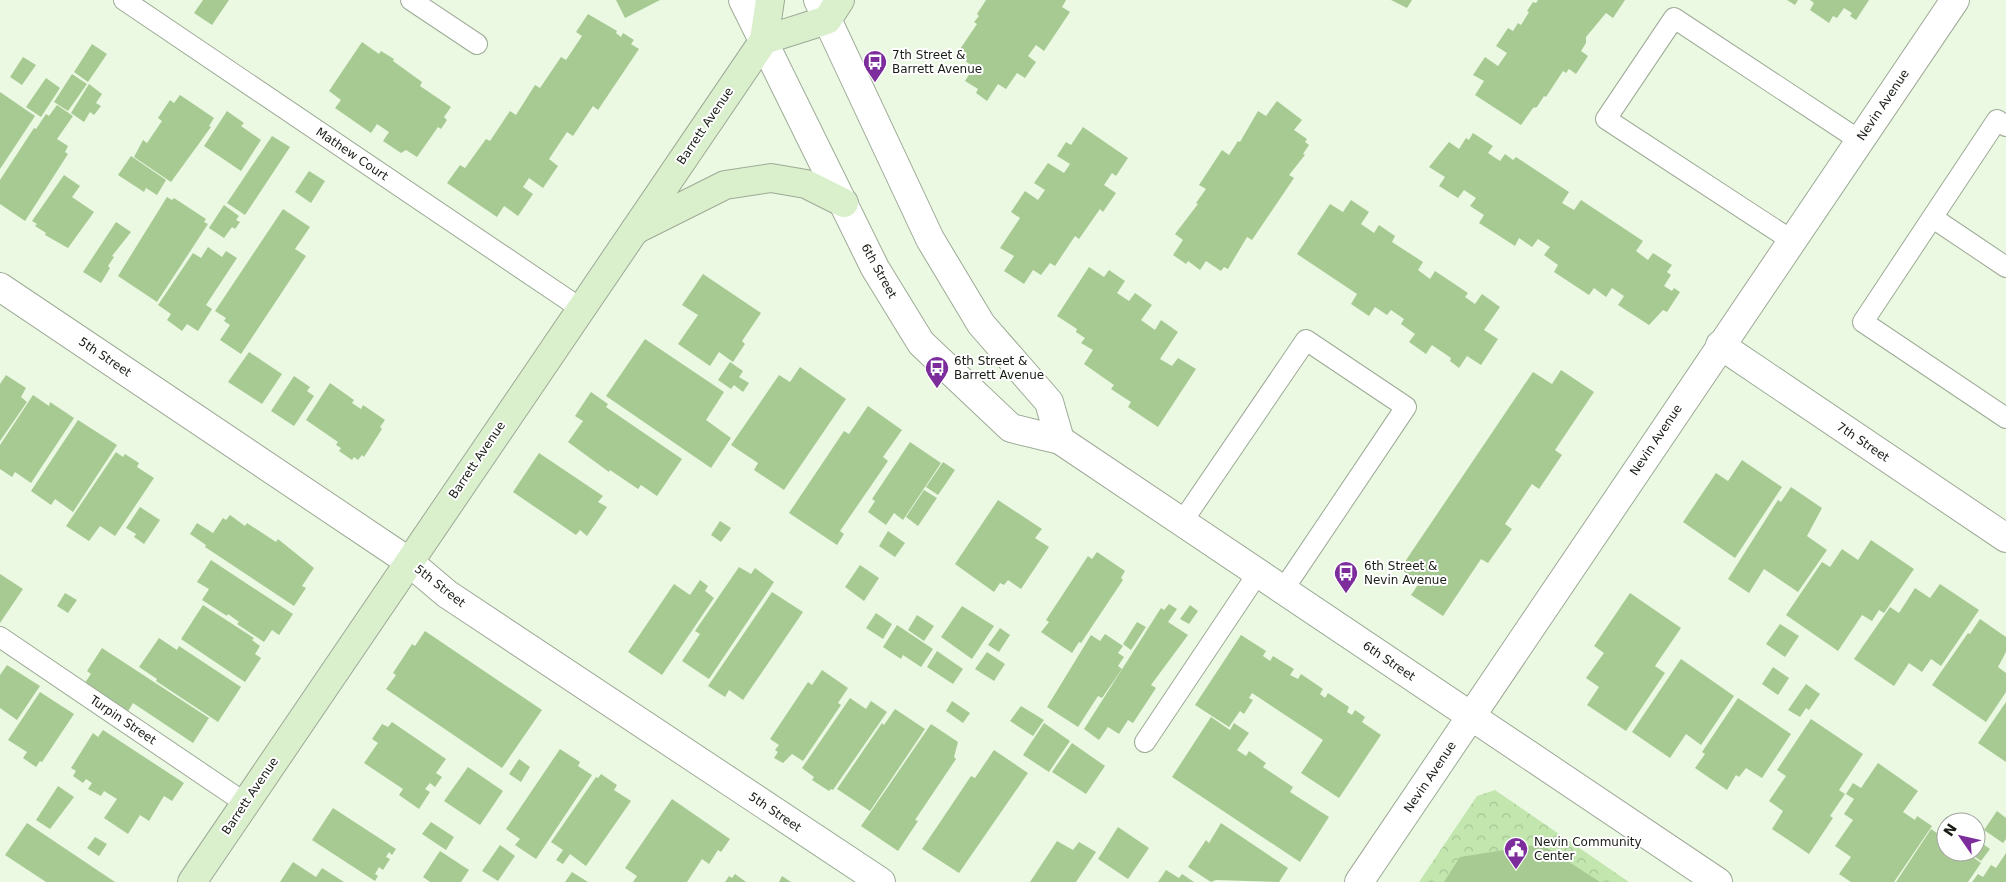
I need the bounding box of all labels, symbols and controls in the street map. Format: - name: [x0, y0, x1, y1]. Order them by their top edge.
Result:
- place label: 7th Street & Barrett Avenue: [892, 48, 982, 76]
- bus stop icon: 7th Street & Barrett Avenue: [862, 49, 888, 83]
- street label: Nevin Avenue: [1854, 67, 1912, 143]
- street label: Barrett Avenue: [674, 85, 736, 167]
- street label: Mathew Court: [313, 125, 391, 183]
- street label: 6th Street: [858, 241, 900, 301]
- street label: 5th Street: [76, 334, 134, 380]
- place label: 6th Street & Barrett Avenue: [954, 354, 1044, 382]
- bus stop icon: 6th Street & Barrett Avenue: [924, 355, 950, 389]
- street label: Nevin Avenue: [1627, 402, 1685, 478]
- street label: Barrett Avenue: [446, 419, 508, 501]
- street label: 7th Street: [1834, 419, 1892, 465]
- place label: 6th Street & Nevin Avenue: [1364, 559, 1447, 587]
- bus stop icon: 6th Street & Nevin Avenue: [1333, 560, 1359, 594]
- street label: 5th Street: [412, 562, 468, 610]
- street label: 6th Street: [1360, 638, 1418, 684]
- street label: Turpin Street: [86, 692, 159, 747]
- street label: Nevin Avenue: [1401, 739, 1459, 815]
- street label: Barrett Avenue: [219, 755, 281, 837]
- street label: 5th Street: [746, 789, 804, 835]
- north arrow: [1936, 812, 1986, 862]
- text: N: [1940, 820, 1960, 839]
- place label: Nevin Community Center: [1534, 835, 1642, 863]
- public building icon: Nevin Community Center: [1503, 836, 1529, 870]

